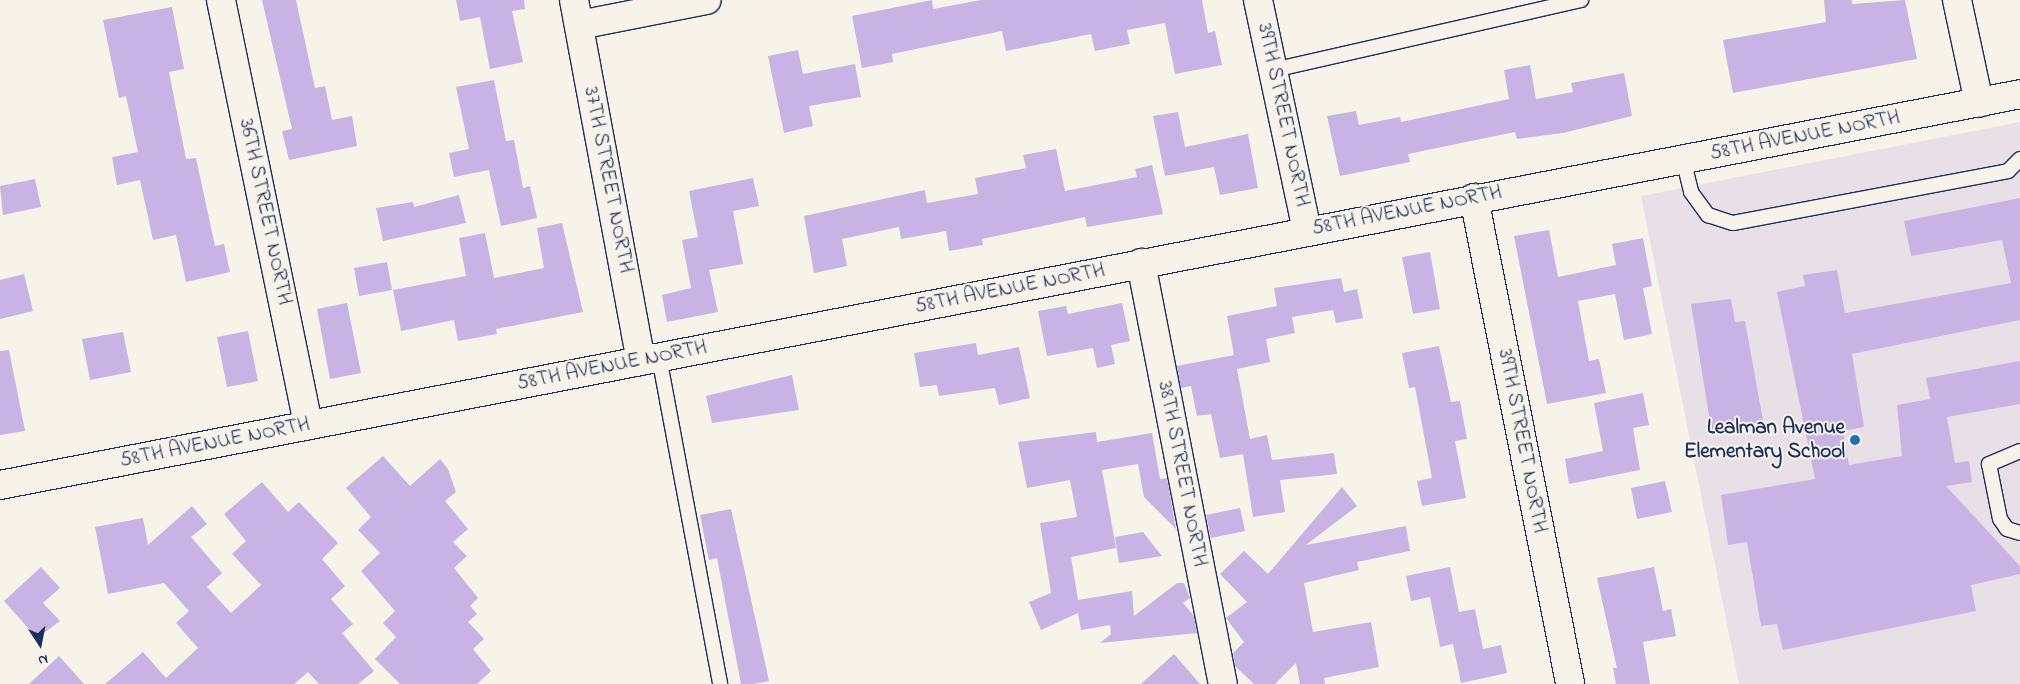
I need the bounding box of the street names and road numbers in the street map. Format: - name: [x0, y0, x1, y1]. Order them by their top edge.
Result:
- street label: 39TH STREET NORTH: [1251, 21, 1315, 209]
- street label: 37TH STREET NORTH: [578, 85, 638, 275]
- street label: 58TH AVENUE NORTH: [1708, 105, 1902, 167]
- street label: 36TH STREET NORTH: [233, 117, 297, 307]
- street label: 58TH AVENUE NORTH: [1310, 180, 1504, 242]
- street label: 58TH AVENUE NORTH: [913, 258, 1107, 320]
- street label: 58TH AVENUE NORTH: [515, 335, 709, 397]
- street label: 39TH STREET NORTH: [1492, 347, 1552, 535]
- street label: 38TH STREET NORTH: [1152, 379, 1212, 569]
- street label: 58TH AVENUE NORTH: [118, 412, 312, 474]

